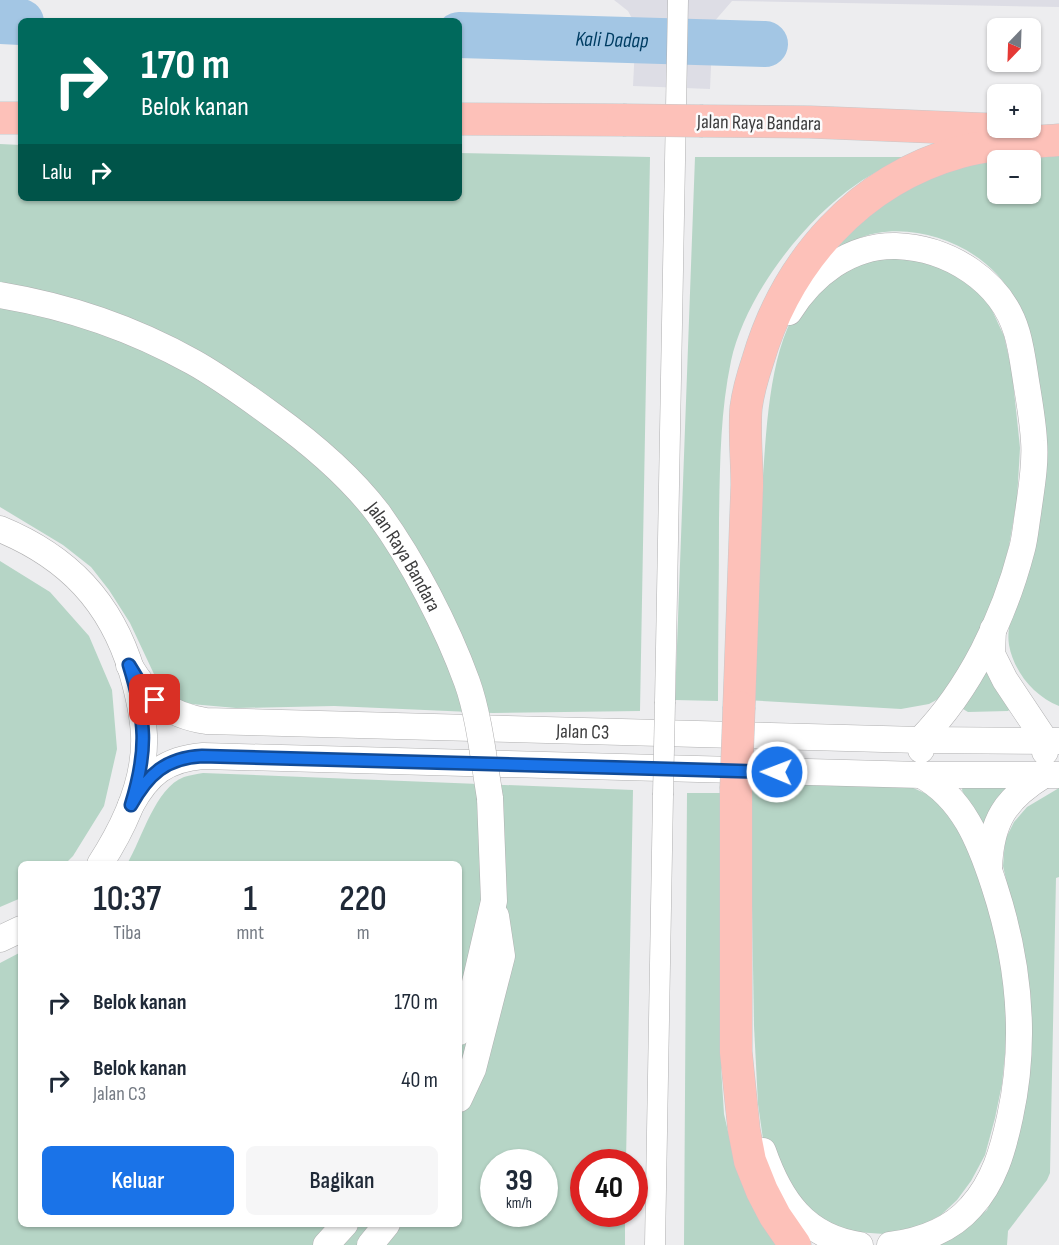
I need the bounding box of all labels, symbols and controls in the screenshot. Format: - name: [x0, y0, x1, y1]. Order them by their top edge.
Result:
- north arrow: [987, 18, 1041, 72]
- map controls: [987, 18, 1041, 204]
- water label: Kali Dadap: [575, 26, 649, 54]
- text: 170 m: [141, 40, 230, 91]
- icon: right: [42, 42, 120, 120]
- button: +: [987, 84, 1041, 138]
- text: Belok kanan: [141, 91, 249, 123]
- street label: Jalan Raya Bandara: [696, 110, 821, 136]
- button: −: [987, 150, 1041, 204]
- icon: right: [84, 156, 117, 189]
- text: Lalu: [42, 159, 72, 186]
- street label: Jalan Raya Bandara: [360, 496, 446, 616]
- pin: [129, 674, 180, 725]
- icon: arrive: [138, 683, 171, 716]
- street label: Jalan C3: [555, 719, 610, 745]
- position arrow: [745, 740, 809, 804]
- text: 10:37: [93, 878, 161, 921]
- text: 1: [244, 878, 257, 921]
- text: 220: [339, 878, 387, 921]
- text: Tiba: [113, 921, 141, 945]
- text: mnt: [236, 921, 264, 945]
- text: m: [357, 921, 369, 945]
- icon: right: [42, 986, 75, 1019]
- text: Belok kanan: [93, 989, 186, 1016]
- text: 170 m: [394, 989, 438, 1016]
- text: Belok kanan: [93, 1055, 186, 1082]
- icon: right: [42, 1064, 75, 1097]
- text: 40 m: [401, 1067, 438, 1094]
- text: Jalan C3: [93, 1082, 146, 1106]
- button: Keluar: [42, 1146, 234, 1215]
- button: Bagikan: [246, 1146, 438, 1215]
- speed limit sign: 40: [570, 1149, 648, 1227]
- text: 39: [505, 1163, 533, 1199]
- text: km/h: [506, 1194, 532, 1213]

